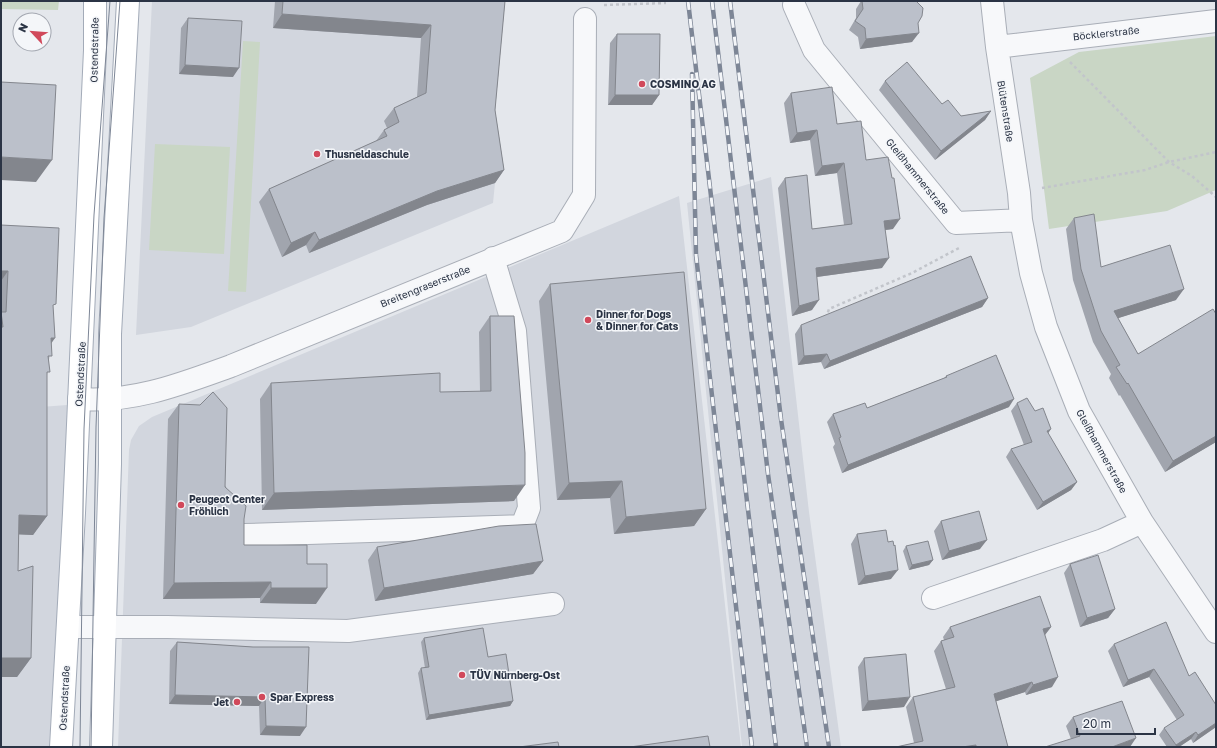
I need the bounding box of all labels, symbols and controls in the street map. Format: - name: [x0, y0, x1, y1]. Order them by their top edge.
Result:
- north arrow: [12, 12, 52, 52]
- street label: Ostendstraße: [87, 17, 101, 83]
- text: N: [15, 21, 30, 34]
- street label: Böcklerstraße: [1072, 24, 1140, 42]
- place label: COSMINO AG: [650, 78, 716, 90]
- marker: COSMINO AG: [637, 79, 647, 89]
- street label: Blütenstraße: [995, 79, 1017, 143]
- street label: Gleißhammerstraße: [884, 136, 952, 216]
- place label: Thusneldaschule: [325, 148, 409, 160]
- marker: Thusneldaschule: [312, 149, 322, 159]
- street label: Breitengraserstraße: [378, 262, 472, 310]
- place label: Dinner for Dogs & Dinner for Cats: [596, 308, 679, 332]
- marker: Dinner for Dogs & Dinner for Cats: [583, 315, 593, 325]
- street label: Ostendstraße: [72, 341, 88, 407]
- street label: Gleißhammerstraße: [1074, 407, 1130, 495]
- place label: Peugeot Center Fröhlich: [189, 493, 265, 517]
- marker: Peugeot Center Fröhlich: [176, 500, 186, 510]
- street label: Ostendstraße: [56, 665, 72, 731]
- place label: TÜV Nürnberg-Ost: [470, 669, 560, 681]
- marker: TÜV Nürnberg-Ost: [457, 670, 467, 680]
- place label: Spar Express: [270, 691, 334, 703]
- marker: Spar Express: [257, 692, 267, 702]
- place label: Jet: [213, 696, 229, 708]
- marker: Jet: [232, 697, 242, 707]
- scale bar: [1077, 710, 1155, 736]
- text: 20 m: [1083, 716, 1111, 731]

